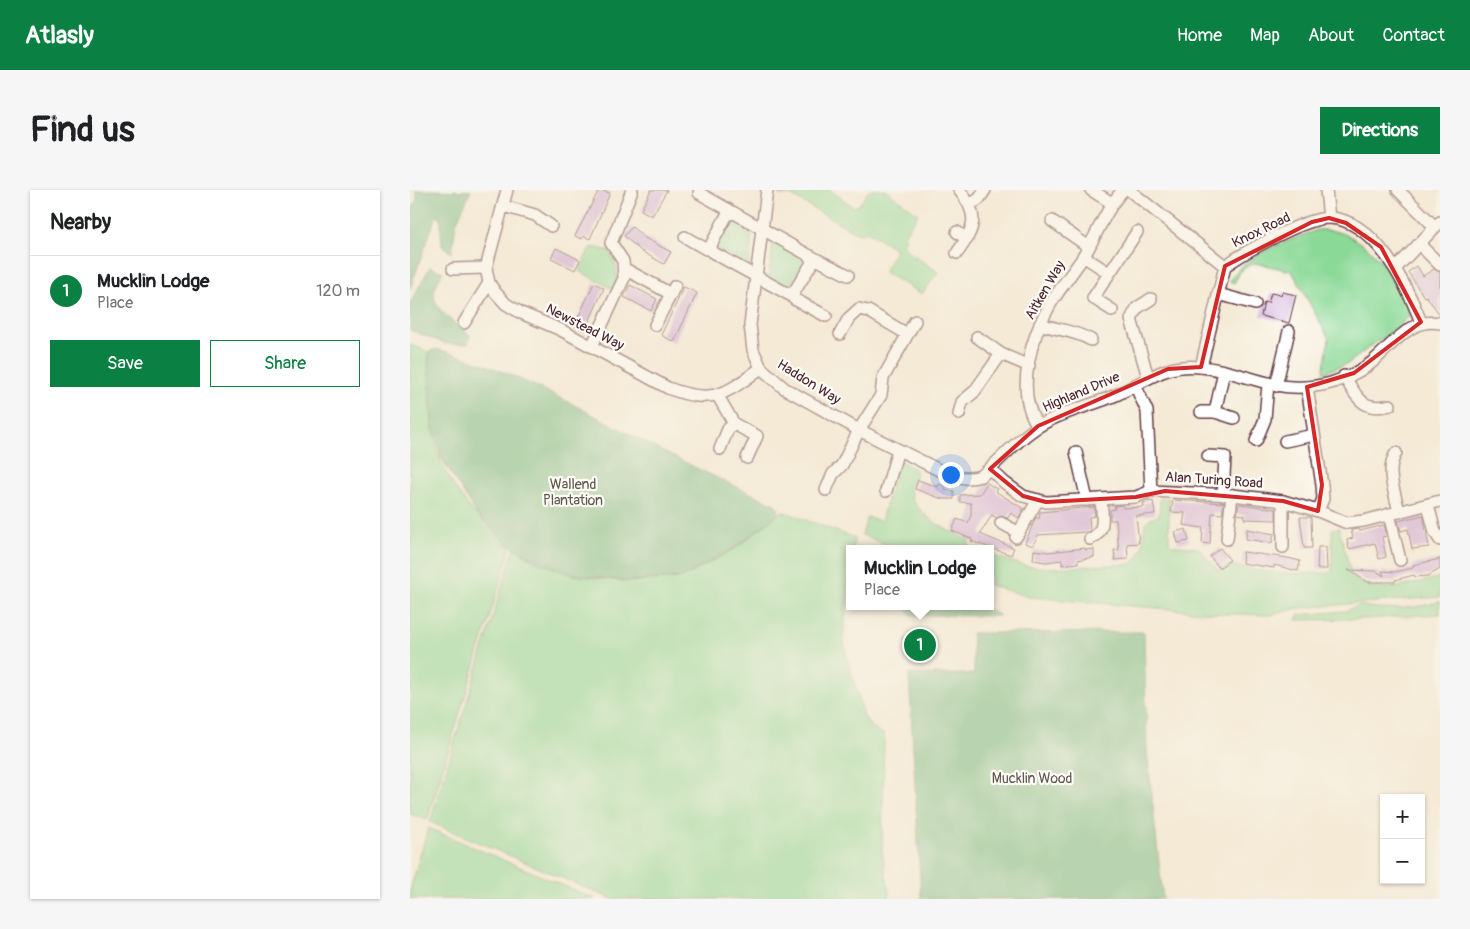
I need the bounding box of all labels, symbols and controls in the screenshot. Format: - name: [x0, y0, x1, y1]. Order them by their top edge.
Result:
- text: Atlasly: [25, 21, 94, 50]
- text: Home: [1177, 24, 1222, 47]
- text: Map: [1250, 24, 1280, 47]
- text: About: [1308, 24, 1354, 47]
- text: Contact: [1382, 24, 1445, 47]
- button: Directions: [1320, 107, 1440, 154]
- text: Find us: [30, 108, 135, 152]
- street label: Knox Road: [1229, 208, 1293, 251]
- text: Nearby: [50, 209, 111, 236]
- street label: Aitken Way: [1021, 258, 1069, 322]
- text: Mucklin Lodge: [97, 269, 209, 293]
- text: 1: [63, 281, 69, 301]
- text: 120 m: [316, 281, 360, 301]
- text: Place: [97, 293, 133, 313]
- street label: Newstead Way: [543, 300, 627, 354]
- button: Save: [50, 340, 200, 387]
- button: Share: [210, 340, 360, 387]
- street label: Haddon Way: [774, 356, 844, 408]
- street label: Highland Drive: [1040, 368, 1122, 416]
- your location: [938, 462, 964, 488]
- street label: Alan Turing Road: [1164, 468, 1264, 492]
- park label: Wallend Plantation: [543, 476, 603, 509]
- popup: [846, 545, 994, 610]
- text: Mucklin Lodge: [864, 556, 976, 580]
- text: Place: [864, 580, 900, 600]
- pin: 1: [904, 626, 936, 664]
- park label: Mucklin Wood: [992, 770, 1072, 787]
- map controls: [1380, 794, 1425, 884]
- button: +: [1380, 794, 1425, 839]
- button: −: [1380, 839, 1425, 884]

